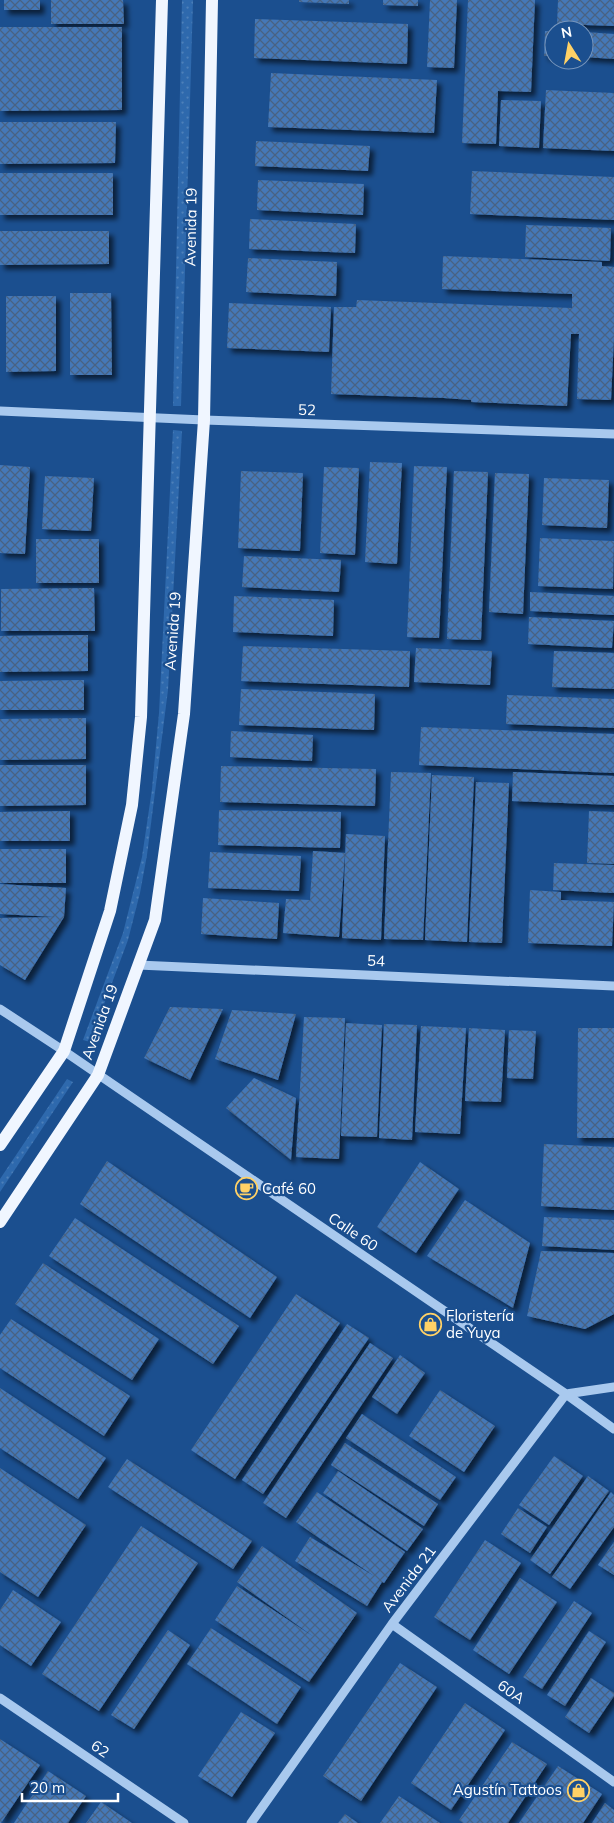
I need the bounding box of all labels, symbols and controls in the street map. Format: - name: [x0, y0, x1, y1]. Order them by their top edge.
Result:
- north arrow: [544, 20, 594, 70]
- text: N: [560, 22, 573, 42]
- street label: Avenida 19: [180, 187, 201, 267]
- street label: 52: [298, 400, 316, 419]
- street label: Avenida 19: [160, 591, 185, 671]
- street label: 54: [367, 951, 386, 970]
- street label: Avenida 19: [77, 981, 122, 1062]
- cafe icon: Café 60: [234, 1177, 258, 1201]
- place label: Café 60: [262, 1179, 316, 1198]
- street label: Calle 60: [325, 1208, 382, 1255]
- place label: Floristería de Yuya: [446, 1306, 514, 1342]
- shop icon: Floristería de Yuya: [418, 1313, 442, 1337]
- street label: Avenida 21: [377, 1541, 440, 1616]
- street label: 60A: [494, 1675, 529, 1708]
- street label: 62: [87, 1736, 113, 1761]
- scale bar: [22, 1770, 119, 1802]
- text: 20 m: [30, 1778, 65, 1797]
- shop icon: Agustín Tattoos: [566, 1778, 590, 1802]
- place label: Agustín Tattoos: [453, 1780, 562, 1799]

